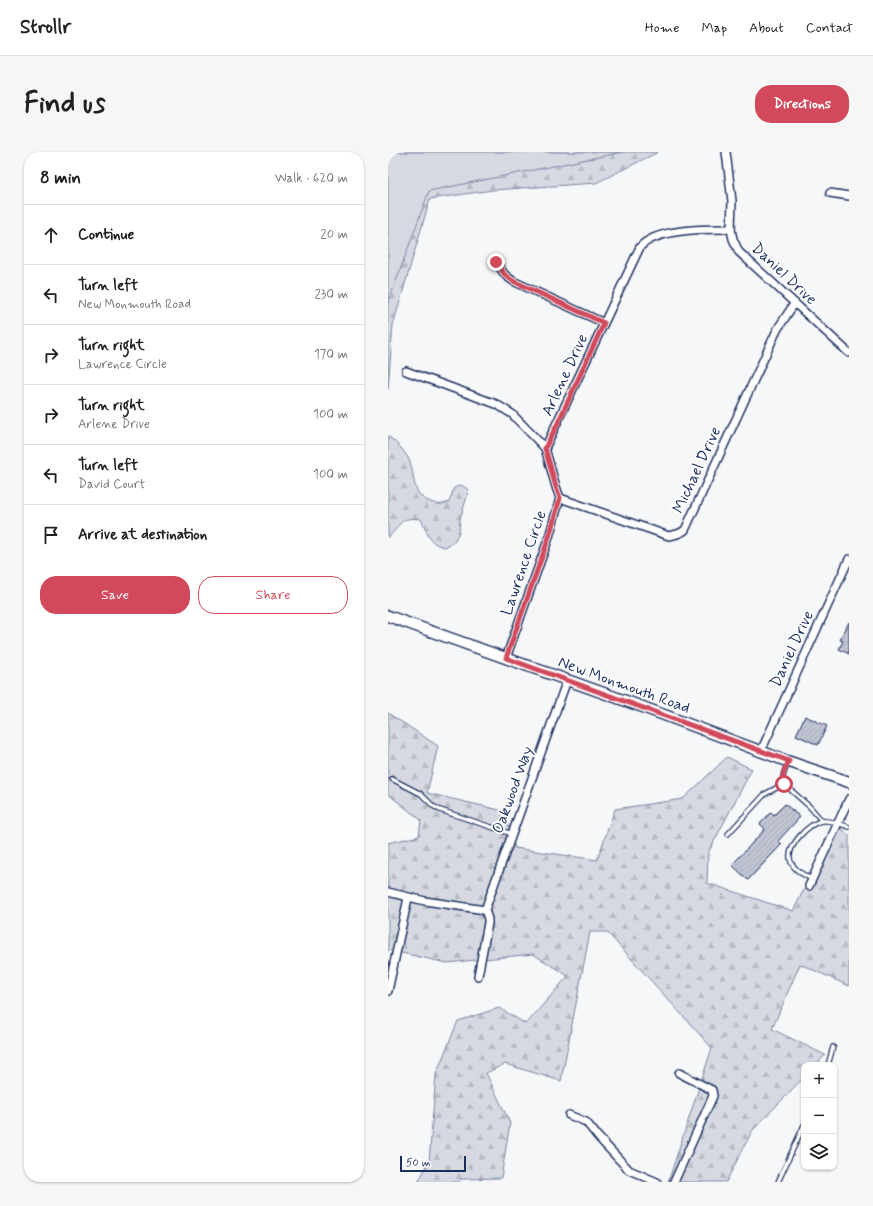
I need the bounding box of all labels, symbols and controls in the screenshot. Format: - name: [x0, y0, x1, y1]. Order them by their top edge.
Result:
- text: Strollr: [20, 15, 71, 40]
- text: Home: [645, 19, 679, 37]
- text: Map: [701, 19, 727, 37]
- text: About: [749, 19, 784, 37]
- text: Contact: [806, 19, 853, 37]
- button: Directions: [755, 85, 849, 123]
- text: Find us: [24, 86, 105, 123]
- text: 8 min: [40, 167, 81, 189]
- text: Walk · 620 m: [275, 170, 348, 187]
- icon: ahead: [40, 224, 62, 246]
- text: Continue: [78, 225, 134, 245]
- text: 20 m: [320, 226, 348, 243]
- street label: Daniel Drive: [747, 238, 821, 310]
- route end: [487, 253, 505, 271]
- text: Turn left: [78, 276, 138, 296]
- icon: left: [40, 284, 62, 306]
- text: 230 m: [314, 286, 348, 303]
- text: New Monmouth Road: [78, 296, 191, 313]
- street label: Arlene Drive: [537, 331, 593, 419]
- text: Turn right: [78, 336, 145, 356]
- icon: right: [40, 344, 62, 366]
- text: 170 m: [314, 346, 348, 363]
- text: Lawrence Circle: [78, 356, 167, 373]
- text: Turn right: [78, 396, 145, 416]
- icon: right: [40, 404, 62, 426]
- text: 100 m: [313, 406, 348, 423]
- text: Arlene Drive: [78, 416, 150, 433]
- street label: Michael Drive: [668, 423, 726, 517]
- text: Turn left: [78, 456, 138, 476]
- icon: left: [40, 464, 62, 486]
- text: 100 m: [313, 466, 348, 483]
- text: David Court: [78, 476, 145, 493]
- street label: Lawrence Circle: [496, 508, 552, 618]
- icon: arrive: [40, 524, 62, 546]
- text: Arrive at destination: [78, 525, 207, 545]
- button: Save: [40, 576, 190, 614]
- button: Share: [198, 576, 348, 614]
- street label: Daniel Drive: [765, 607, 819, 691]
- street label: New Monmouth Road: [555, 651, 693, 719]
- street label: Oakwood Way: [487, 743, 539, 837]
- route start: [775, 775, 793, 793]
- map controls: [801, 1062, 837, 1170]
- button: +: [801, 1062, 837, 1098]
- button: −: [801, 1098, 837, 1134]
- button: layers: [801, 1134, 837, 1170]
- scale bar: [400, 1154, 466, 1173]
- text: 50 m: [406, 1156, 431, 1170]

